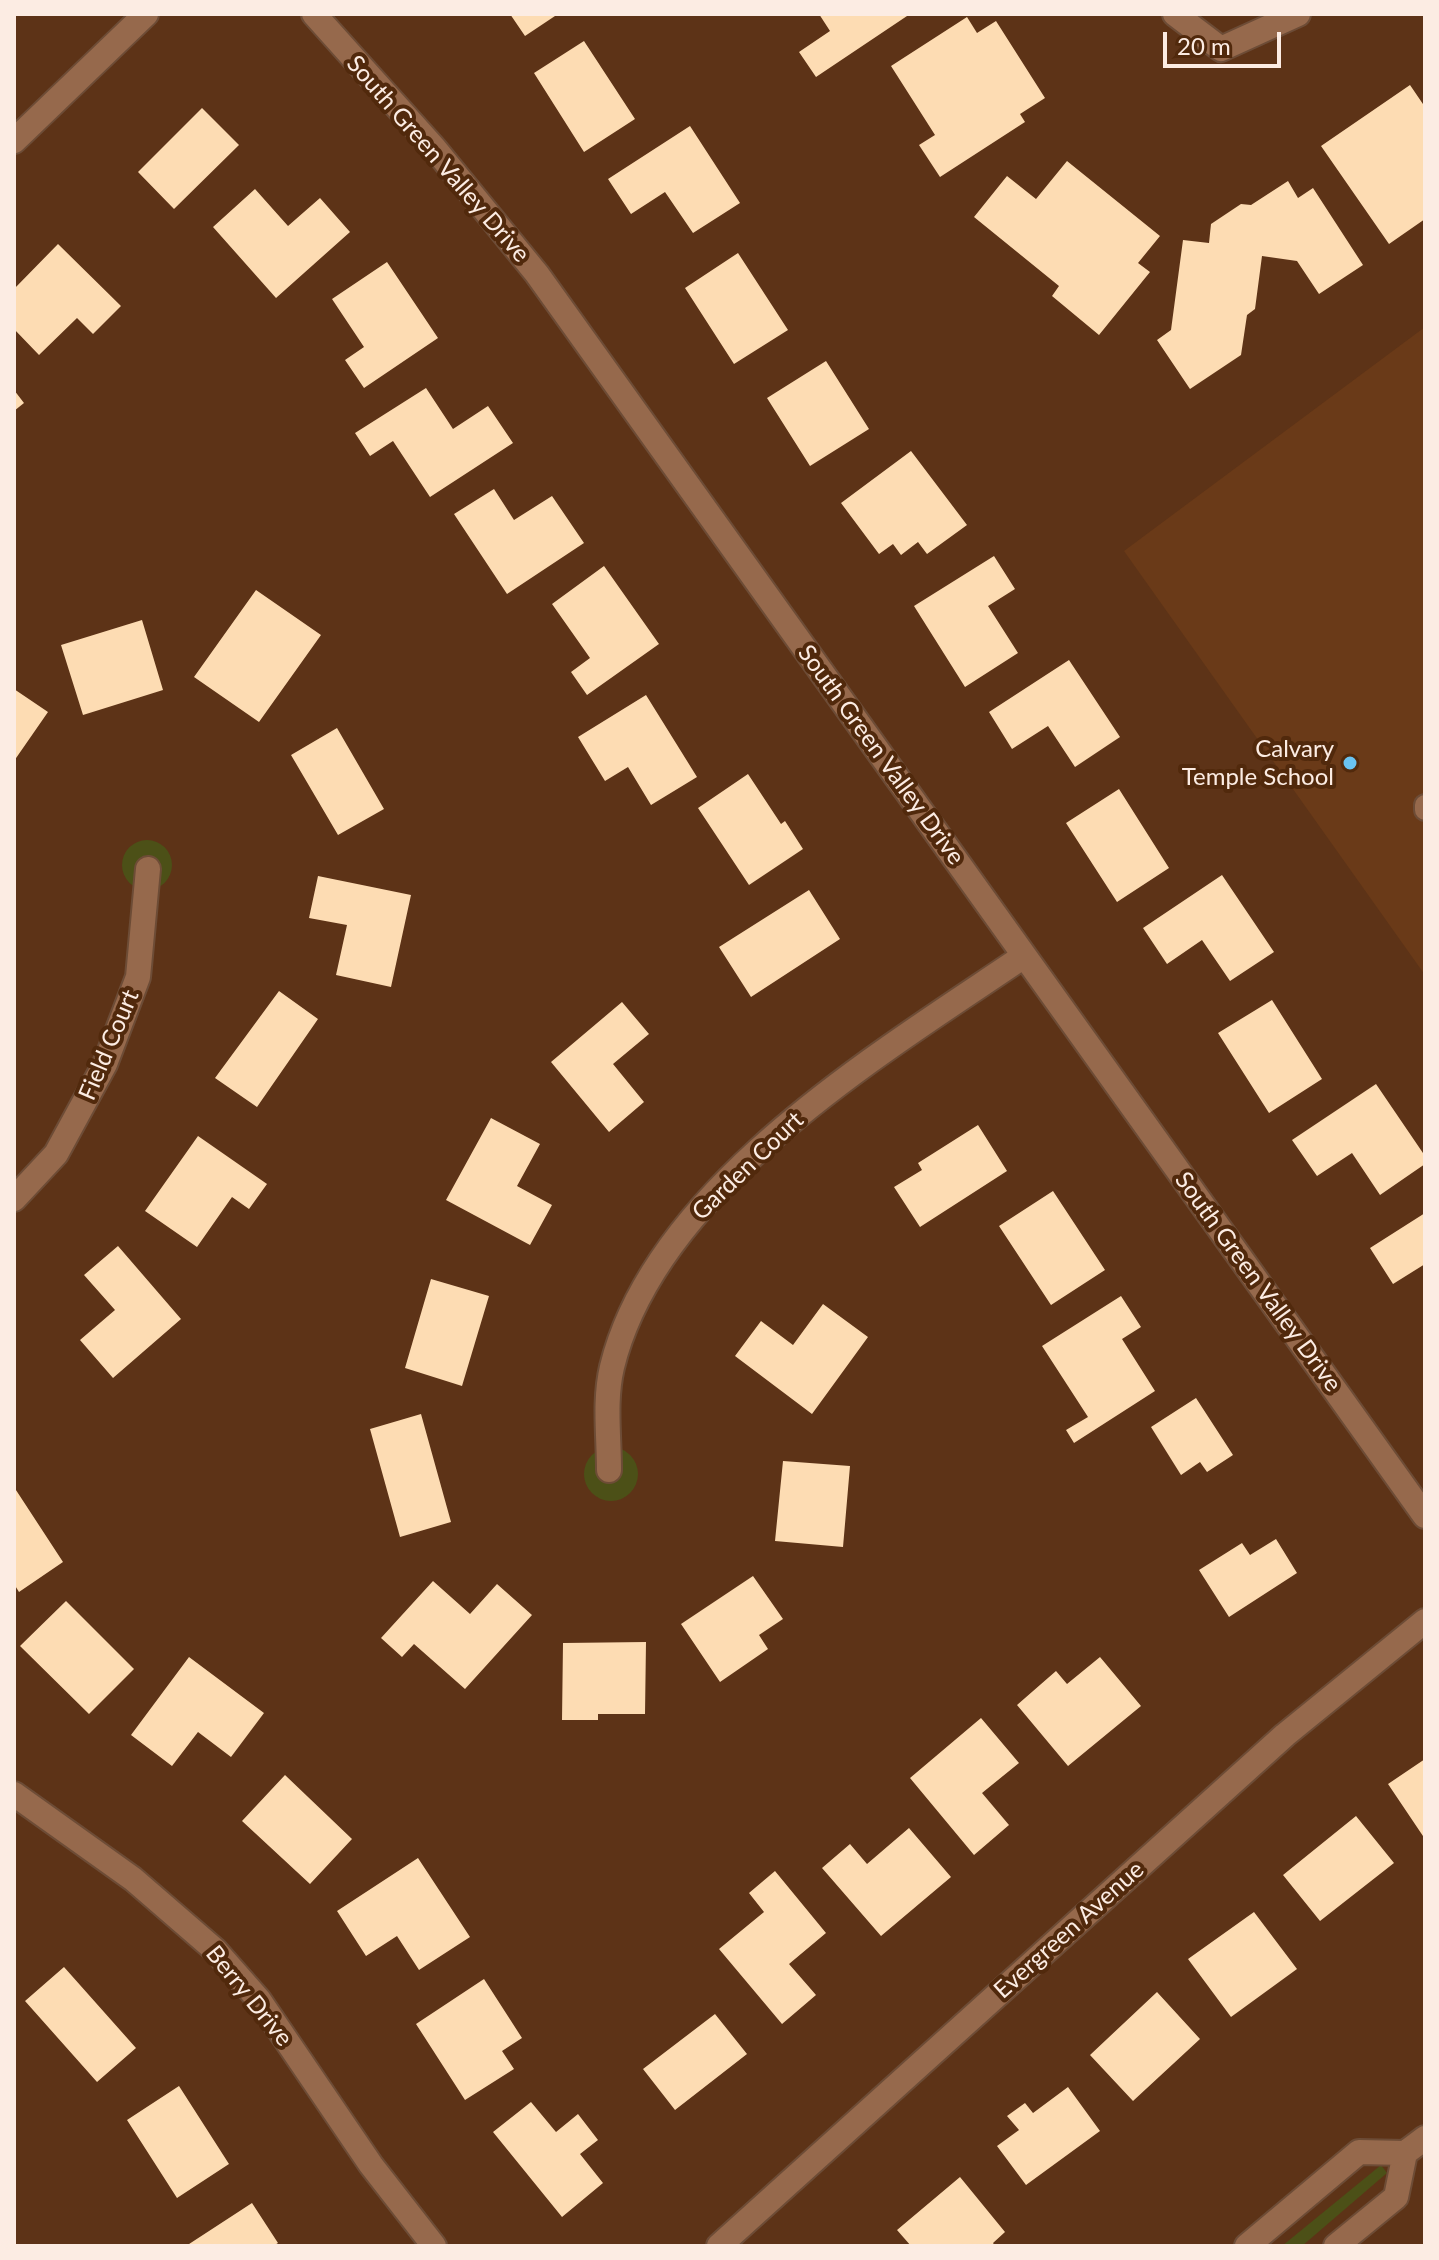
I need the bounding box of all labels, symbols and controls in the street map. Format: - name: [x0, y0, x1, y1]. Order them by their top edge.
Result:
- scale bar: [1167, 16, 1285, 66]
- text: 20 m: [1177, 31, 1231, 60]
- street label: South Green Valley Drive: [340, 50, 536, 268]
- street label: South Green Valley Drive: [792, 640, 970, 870]
- place label: Calvary Temple School: [1182, 735, 1334, 791]
- marker: Calvary Temple School: [1341, 754, 1359, 772]
- street label: Field Court: [73, 985, 145, 1105]
- street label: Garden Court: [686, 1106, 810, 1226]
- street label: South Green Valley Drive: [1169, 1167, 1347, 1397]
- street label: Evergreen Avenue: [988, 1855, 1150, 2005]
- street label: Berry Drive: [200, 1940, 298, 2052]

